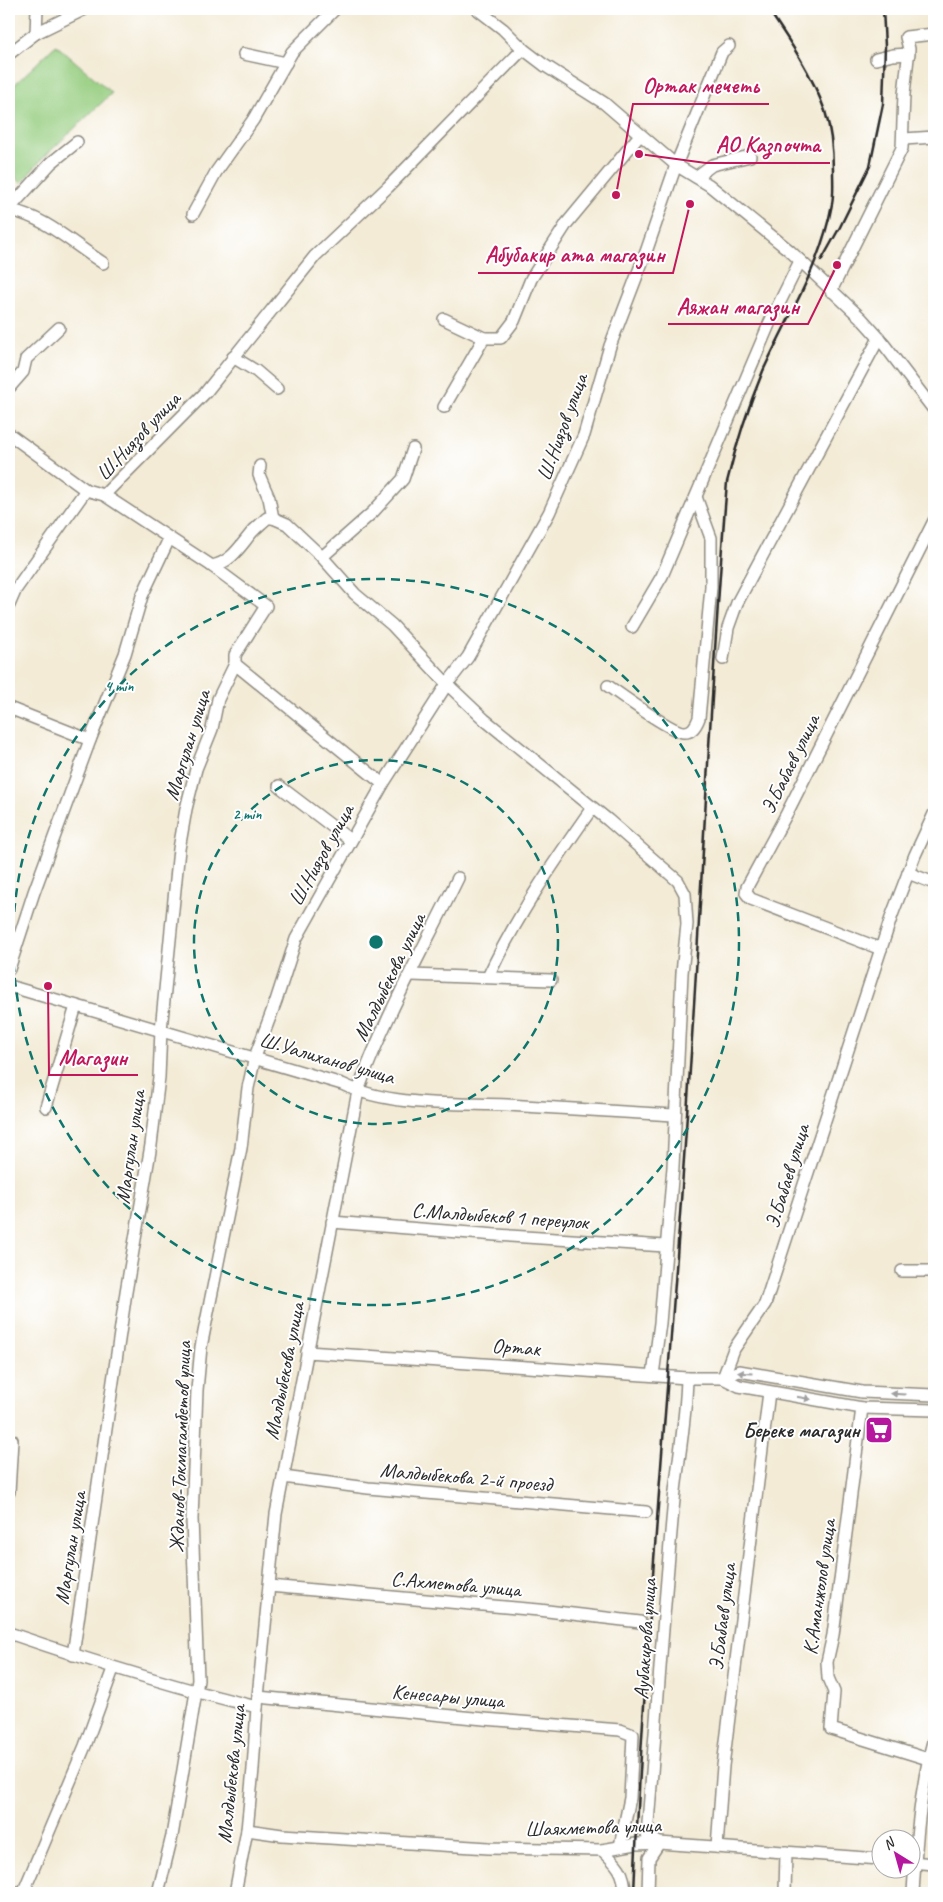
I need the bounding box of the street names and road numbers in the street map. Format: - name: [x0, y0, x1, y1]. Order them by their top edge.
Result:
- street label: Ш.Ниязов улица: [531, 368, 595, 484]
- street label: Ш.Ниязов улица: [90, 384, 188, 486]
- street label: Маргулан улица: [158, 684, 217, 803]
- street label: Э.Бабаев улица: [755, 708, 826, 818]
- street label: Ш.Ниязов улица: [282, 798, 362, 911]
- street label: Малдыбекова улица: [347, 907, 432, 1045]
- street label: Ш.Уалиханов улица: [257, 1026, 399, 1090]
- street label: Маргулан улица: [109, 1086, 151, 1205]
- street label: Э.Бабаев улица: [759, 1119, 816, 1231]
- street label: С.Малдыбеков 1 переулок: [411, 1197, 591, 1235]
- street label: Малдыбекова улица: [258, 1298, 310, 1442]
- street label: Ортак: [491, 1332, 542, 1362]
- street label: Жданов-Токмагамбетов улица: [163, 1339, 197, 1553]
- street label: Малдыбекова 2-й проезд: [379, 1457, 556, 1498]
- street label: Маргулан улица: [48, 1487, 92, 1606]
- street label: К.Аманжолов улица: [797, 1515, 842, 1656]
- street label: Э.Бабаев улица: [703, 1560, 742, 1672]
- street label: С.Ахметова улица: [390, 1565, 524, 1603]
- street label: Аубакирова улица: [628, 1576, 662, 1700]
- street label: Кенесары улица: [391, 1678, 507, 1714]
- street label: Малдыбекова улица: [211, 1701, 251, 1844]
- street label: Шаяхметова улица: [525, 1812, 663, 1842]

